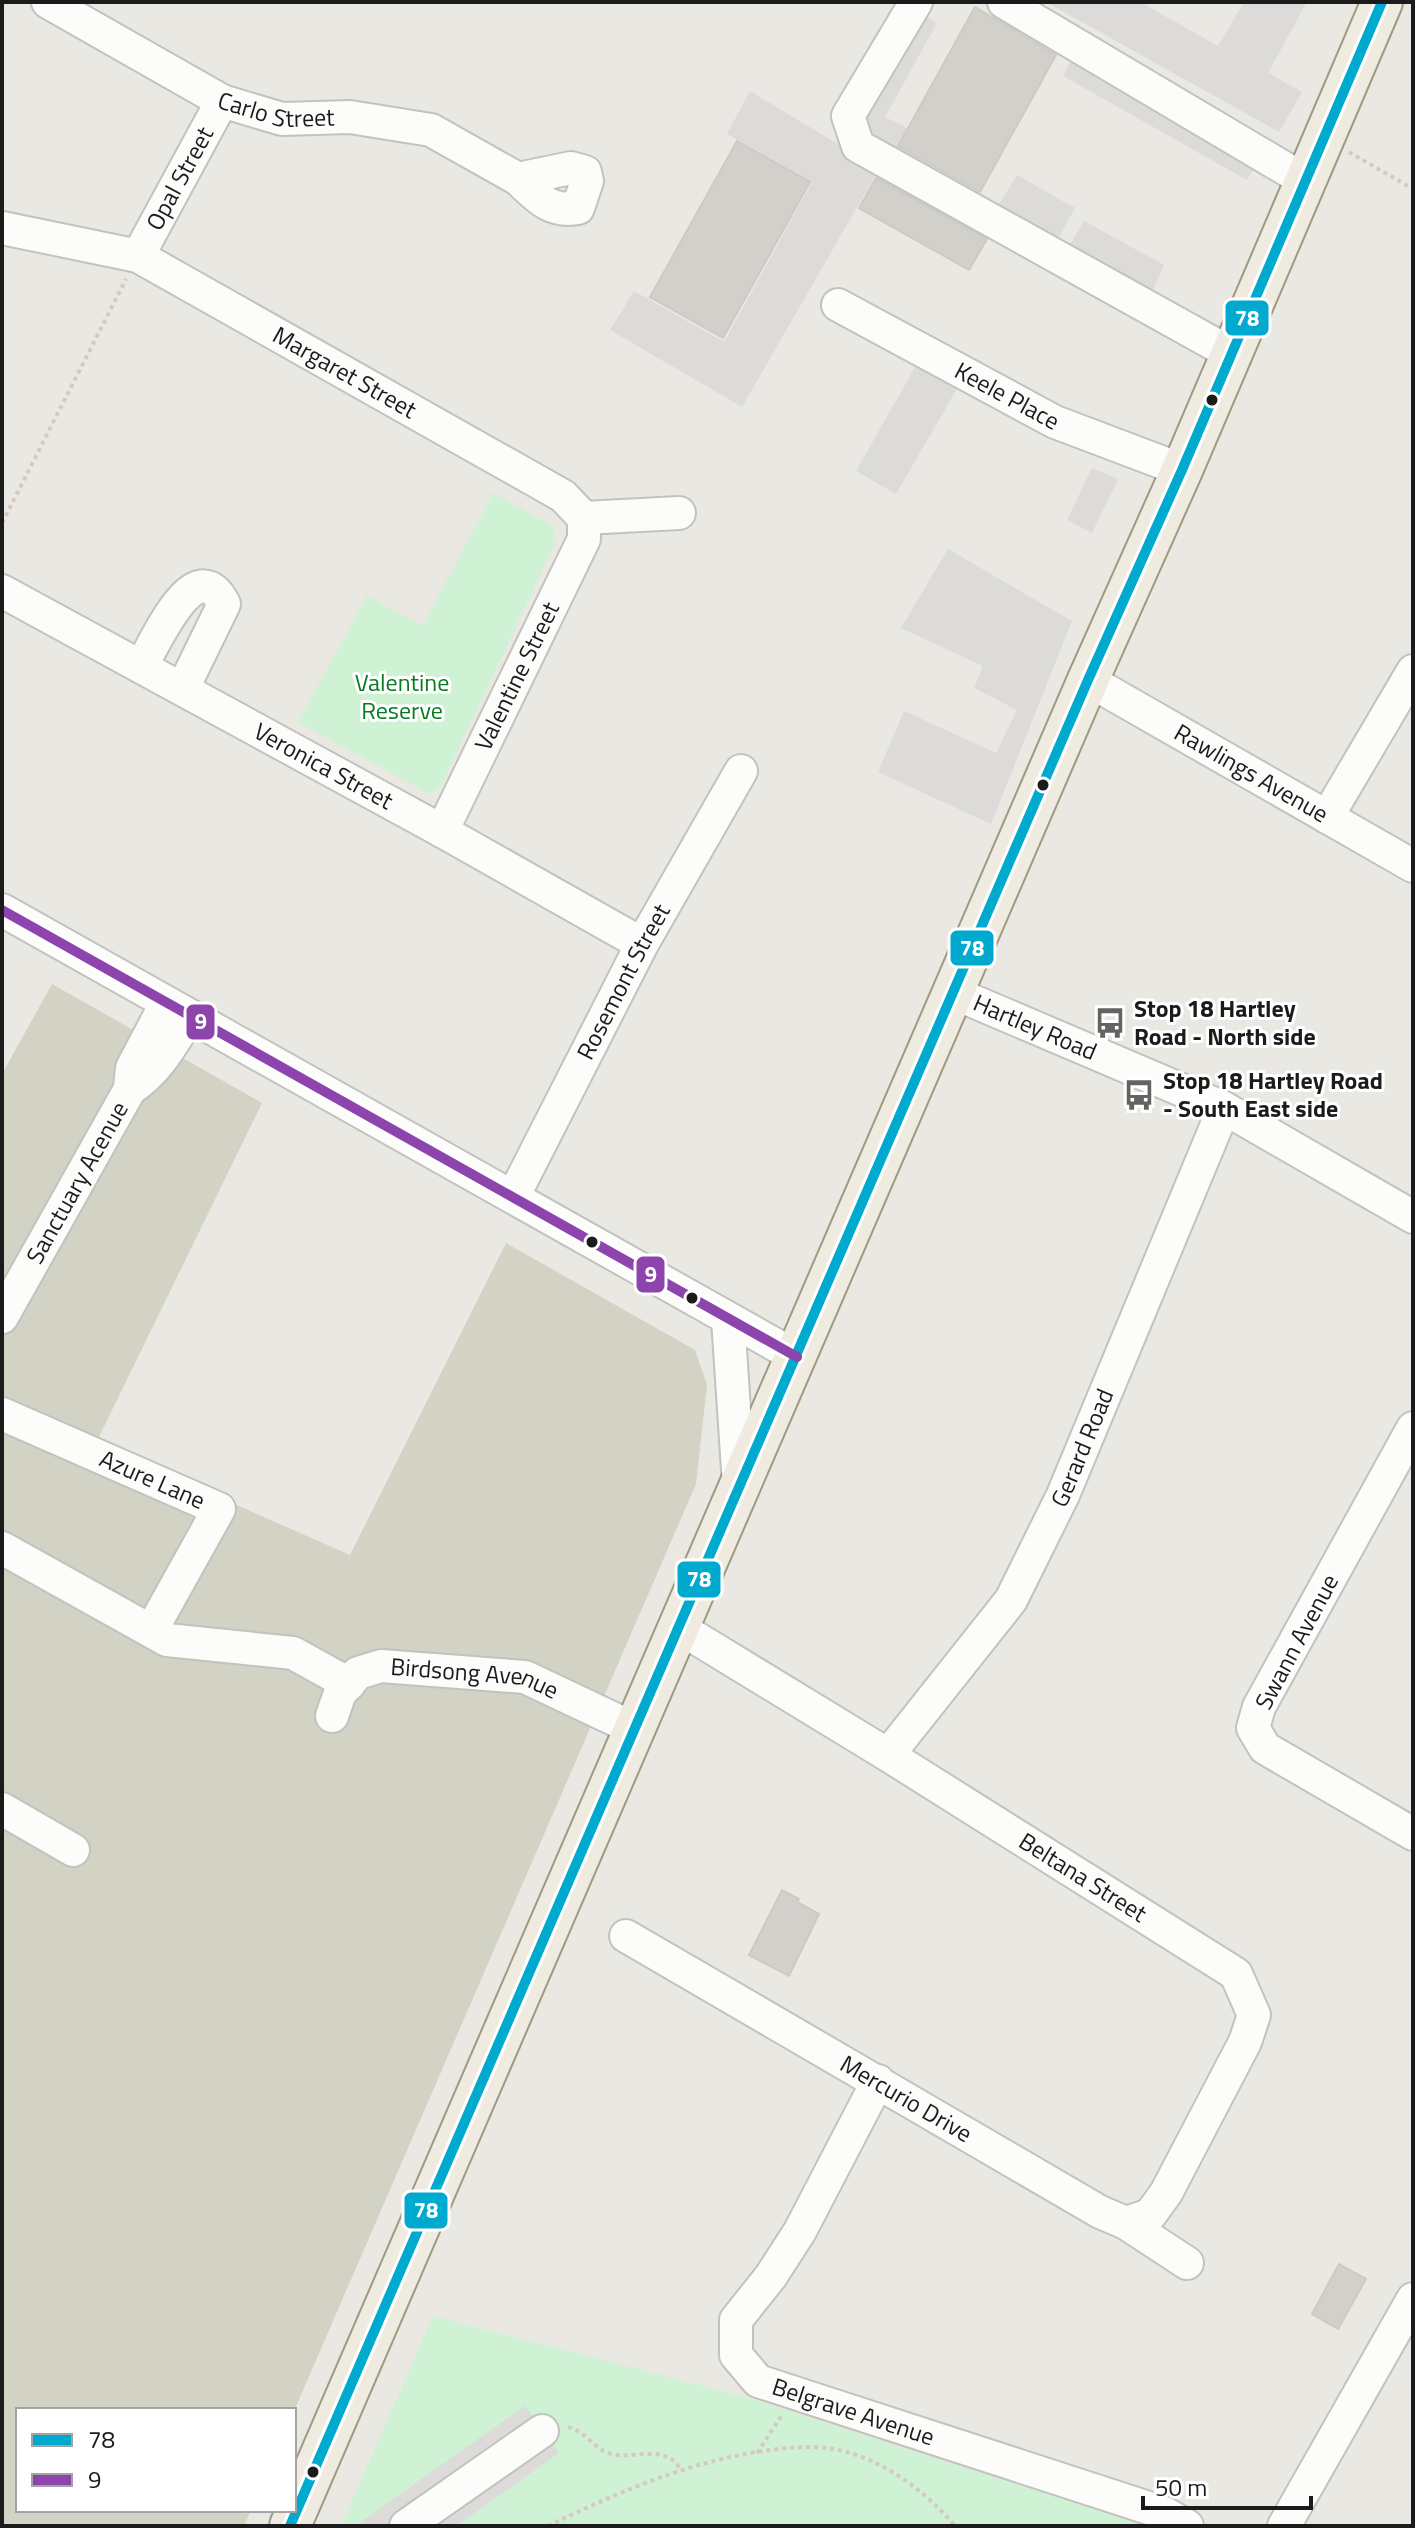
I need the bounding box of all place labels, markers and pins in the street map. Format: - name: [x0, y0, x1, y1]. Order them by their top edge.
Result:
- unlabelled marker: [1204, 392, 1220, 408]
- unlabelled marker: [1035, 777, 1051, 793]
- place label: Stop 18 Hartley Road - North side: [1134, 990, 1316, 1054]
- bus stop icon: Stop 18 Hartley Road - North side: [1093, 1006, 1127, 1040]
- place label: Stop 18 Hartley Road - South East side: [1163, 1062, 1383, 1126]
- bus stop icon: Stop 18 Hartley Road - South East side: [1122, 1078, 1156, 1112]
- unlabelled marker: [584, 1234, 600, 1250]
- unlabelled marker: [684, 1290, 700, 1306]
- unlabelled marker: [305, 2464, 321, 2480]

